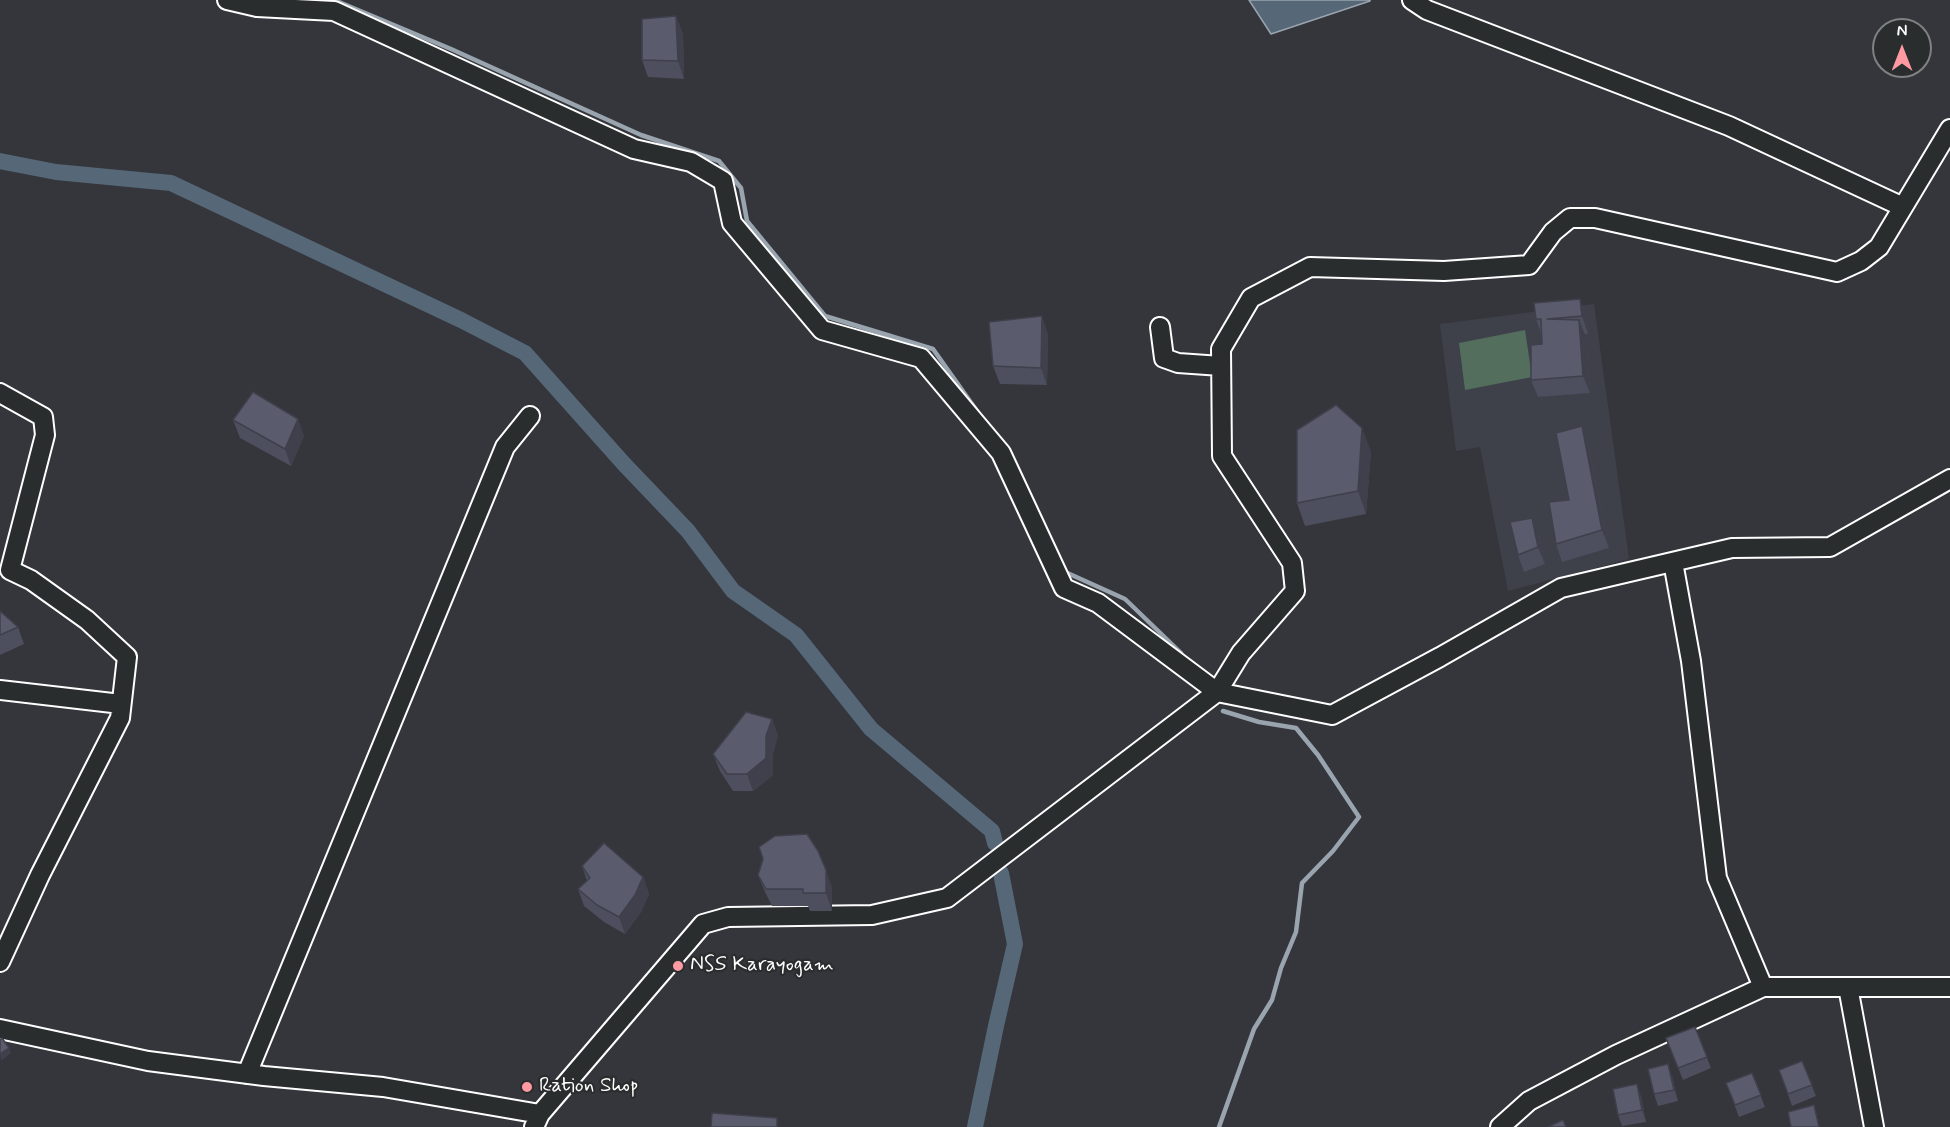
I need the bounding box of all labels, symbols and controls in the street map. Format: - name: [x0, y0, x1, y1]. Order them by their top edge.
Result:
- north arrow: [1872, 18, 1932, 78]
- text: N: [1897, 21, 1907, 42]
- place label: NSS Karayogam: [690, 953, 834, 979]
- marker: NSS Karayogam: [671, 959, 685, 973]
- place label: Ration Shop: [539, 1074, 639, 1100]
- marker: Ration Shop: [520, 1080, 534, 1094]

